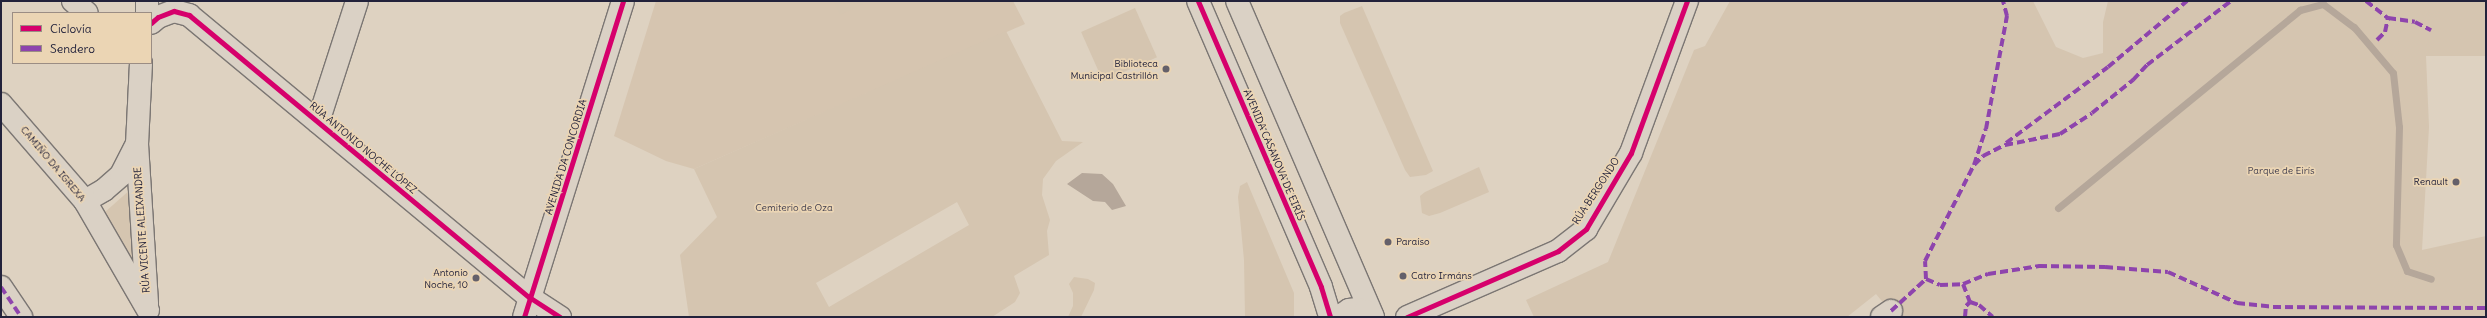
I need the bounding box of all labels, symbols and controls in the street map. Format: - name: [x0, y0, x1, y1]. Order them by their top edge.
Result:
- legend: [12, 12, 152, 64]
- text: Ciclovía: [50, 21, 91, 36]
- text: Sendero: [50, 41, 95, 56]
- place label: Biblioteca Municipal Castrillón: [1070, 57, 1158, 80]
- marker: Biblioteca Municipal Castrillón: [1161, 64, 1171, 74]
- street label: AVENIDA CASANOVA DE EIRÍS: [1241, 87, 1307, 223]
- street label: AVENIDA DA CONCORDIA: [543, 98, 589, 216]
- street label: RÚA ANTONIO NOCHE LÓPEZ: [307, 100, 419, 196]
- street label: CAMIÑO DA IGREXA: [18, 124, 88, 204]
- street label: RÚA BERGONDO: [1570, 155, 1622, 227]
- park label: Parque de Eirís: [2247, 165, 2315, 177]
- street label: RÚA VICENTE ALEIXANDRE: [132, 167, 152, 293]
- place label: Renault: [2414, 176, 2448, 188]
- marker: Renault: [2451, 177, 2461, 187]
- park label: Cemiterio de Oza: [755, 202, 833, 214]
- place label: Paraíso: [1396, 236, 1430, 248]
- marker: Paraíso: [1383, 237, 1393, 247]
- place label: Antonio Noche, 10: [424, 266, 468, 290]
- place label: Catro Irmáns: [1411, 270, 1472, 282]
- marker: Catro Irmáns: [1398, 271, 1408, 281]
- marker: Antonio Noche, 10: [471, 273, 481, 283]

